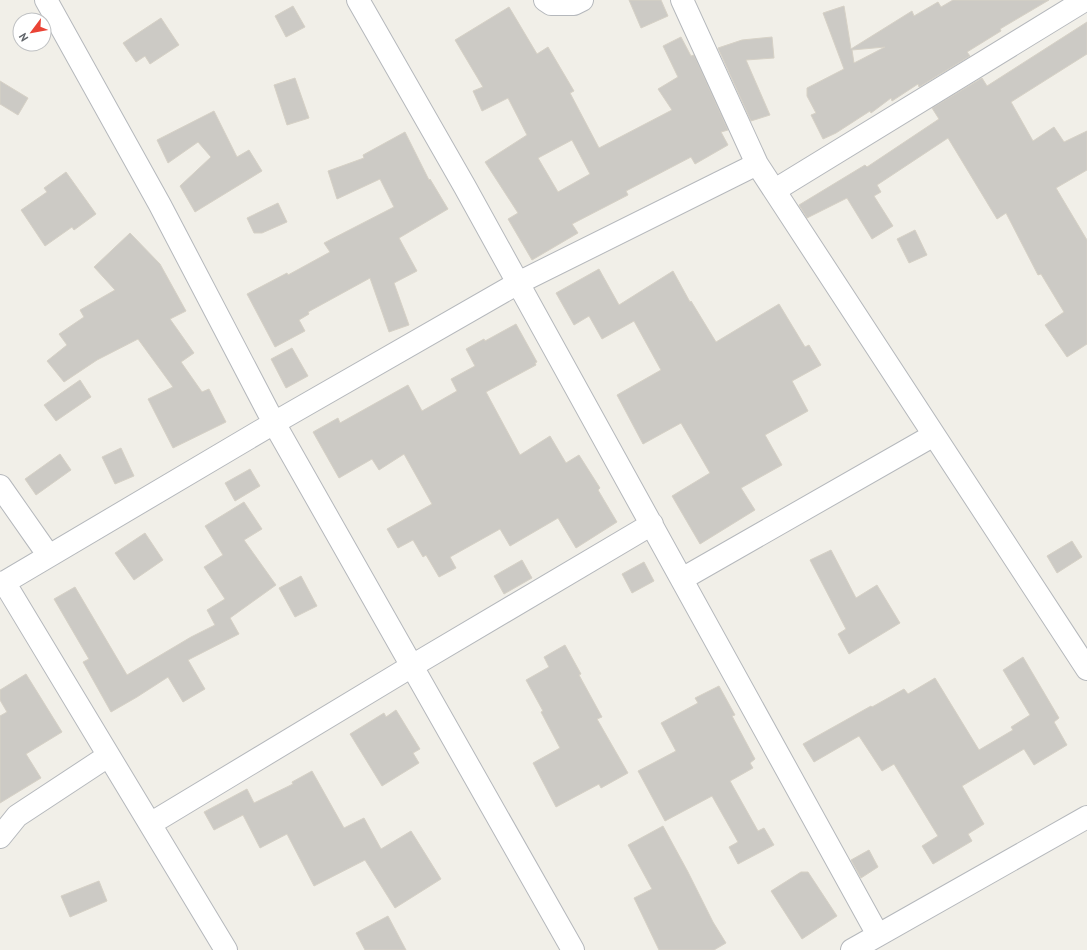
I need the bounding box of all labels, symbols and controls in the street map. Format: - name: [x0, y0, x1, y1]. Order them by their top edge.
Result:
- north arrow: [12, 12, 52, 52]
- text: N: [16, 31, 31, 44]

